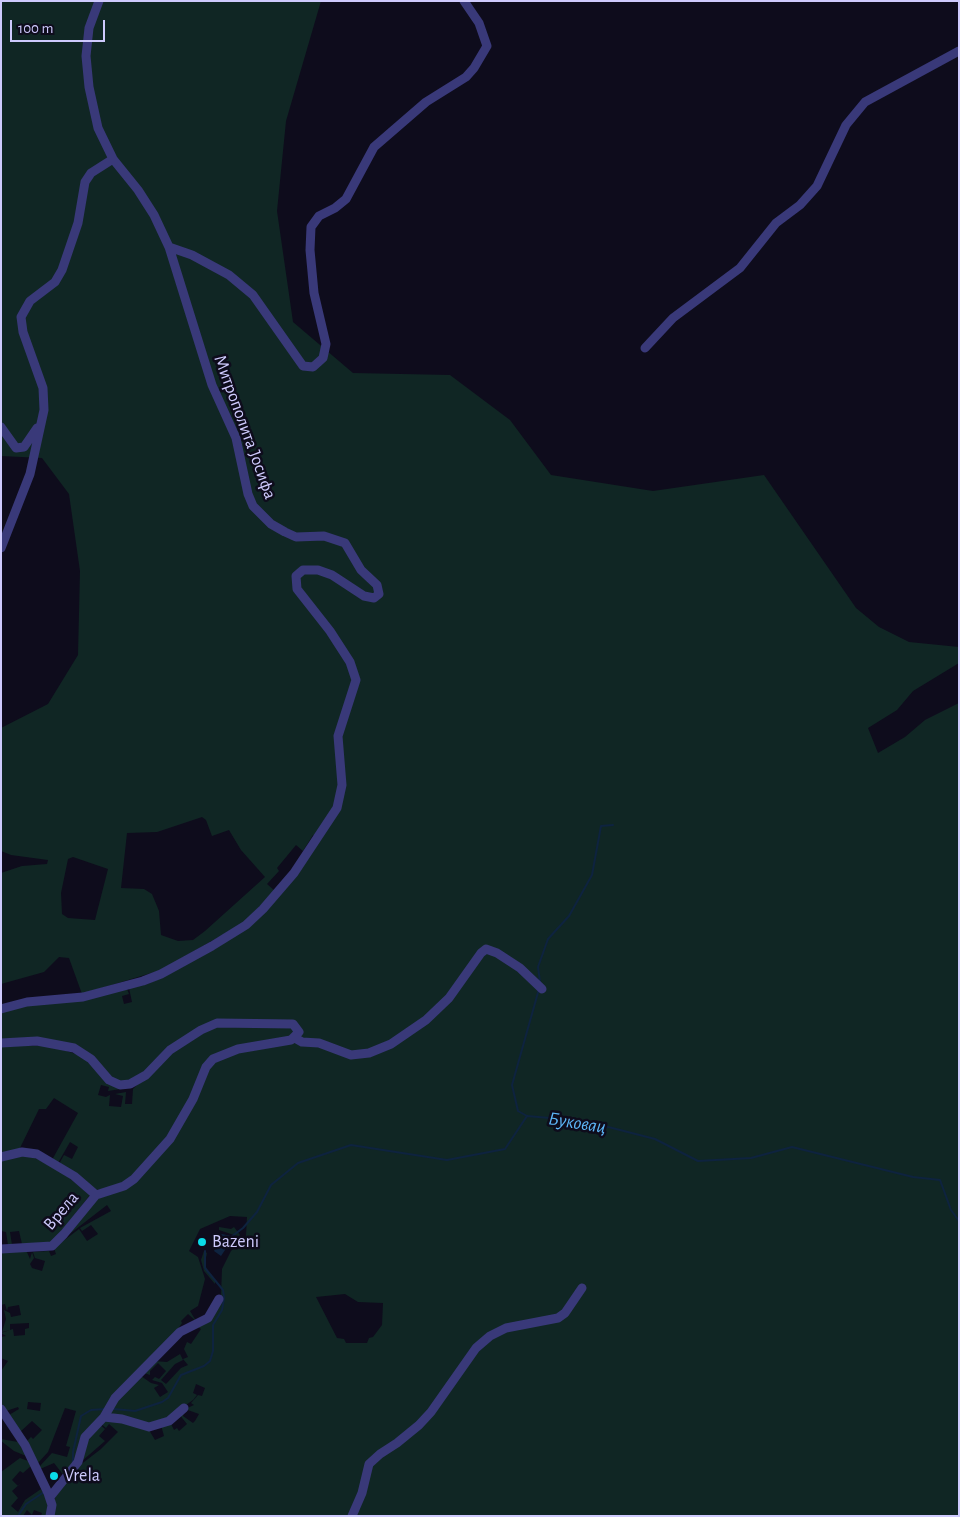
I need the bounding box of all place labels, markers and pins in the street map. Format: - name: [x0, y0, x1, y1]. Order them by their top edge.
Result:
- place label: Bazeni: [212, 1231, 259, 1253]
- marker: Bazeni: [196, 1236, 208, 1248]
- place label: Vrela: [64, 1465, 100, 1487]
- marker: Vrela: [48, 1470, 60, 1482]

